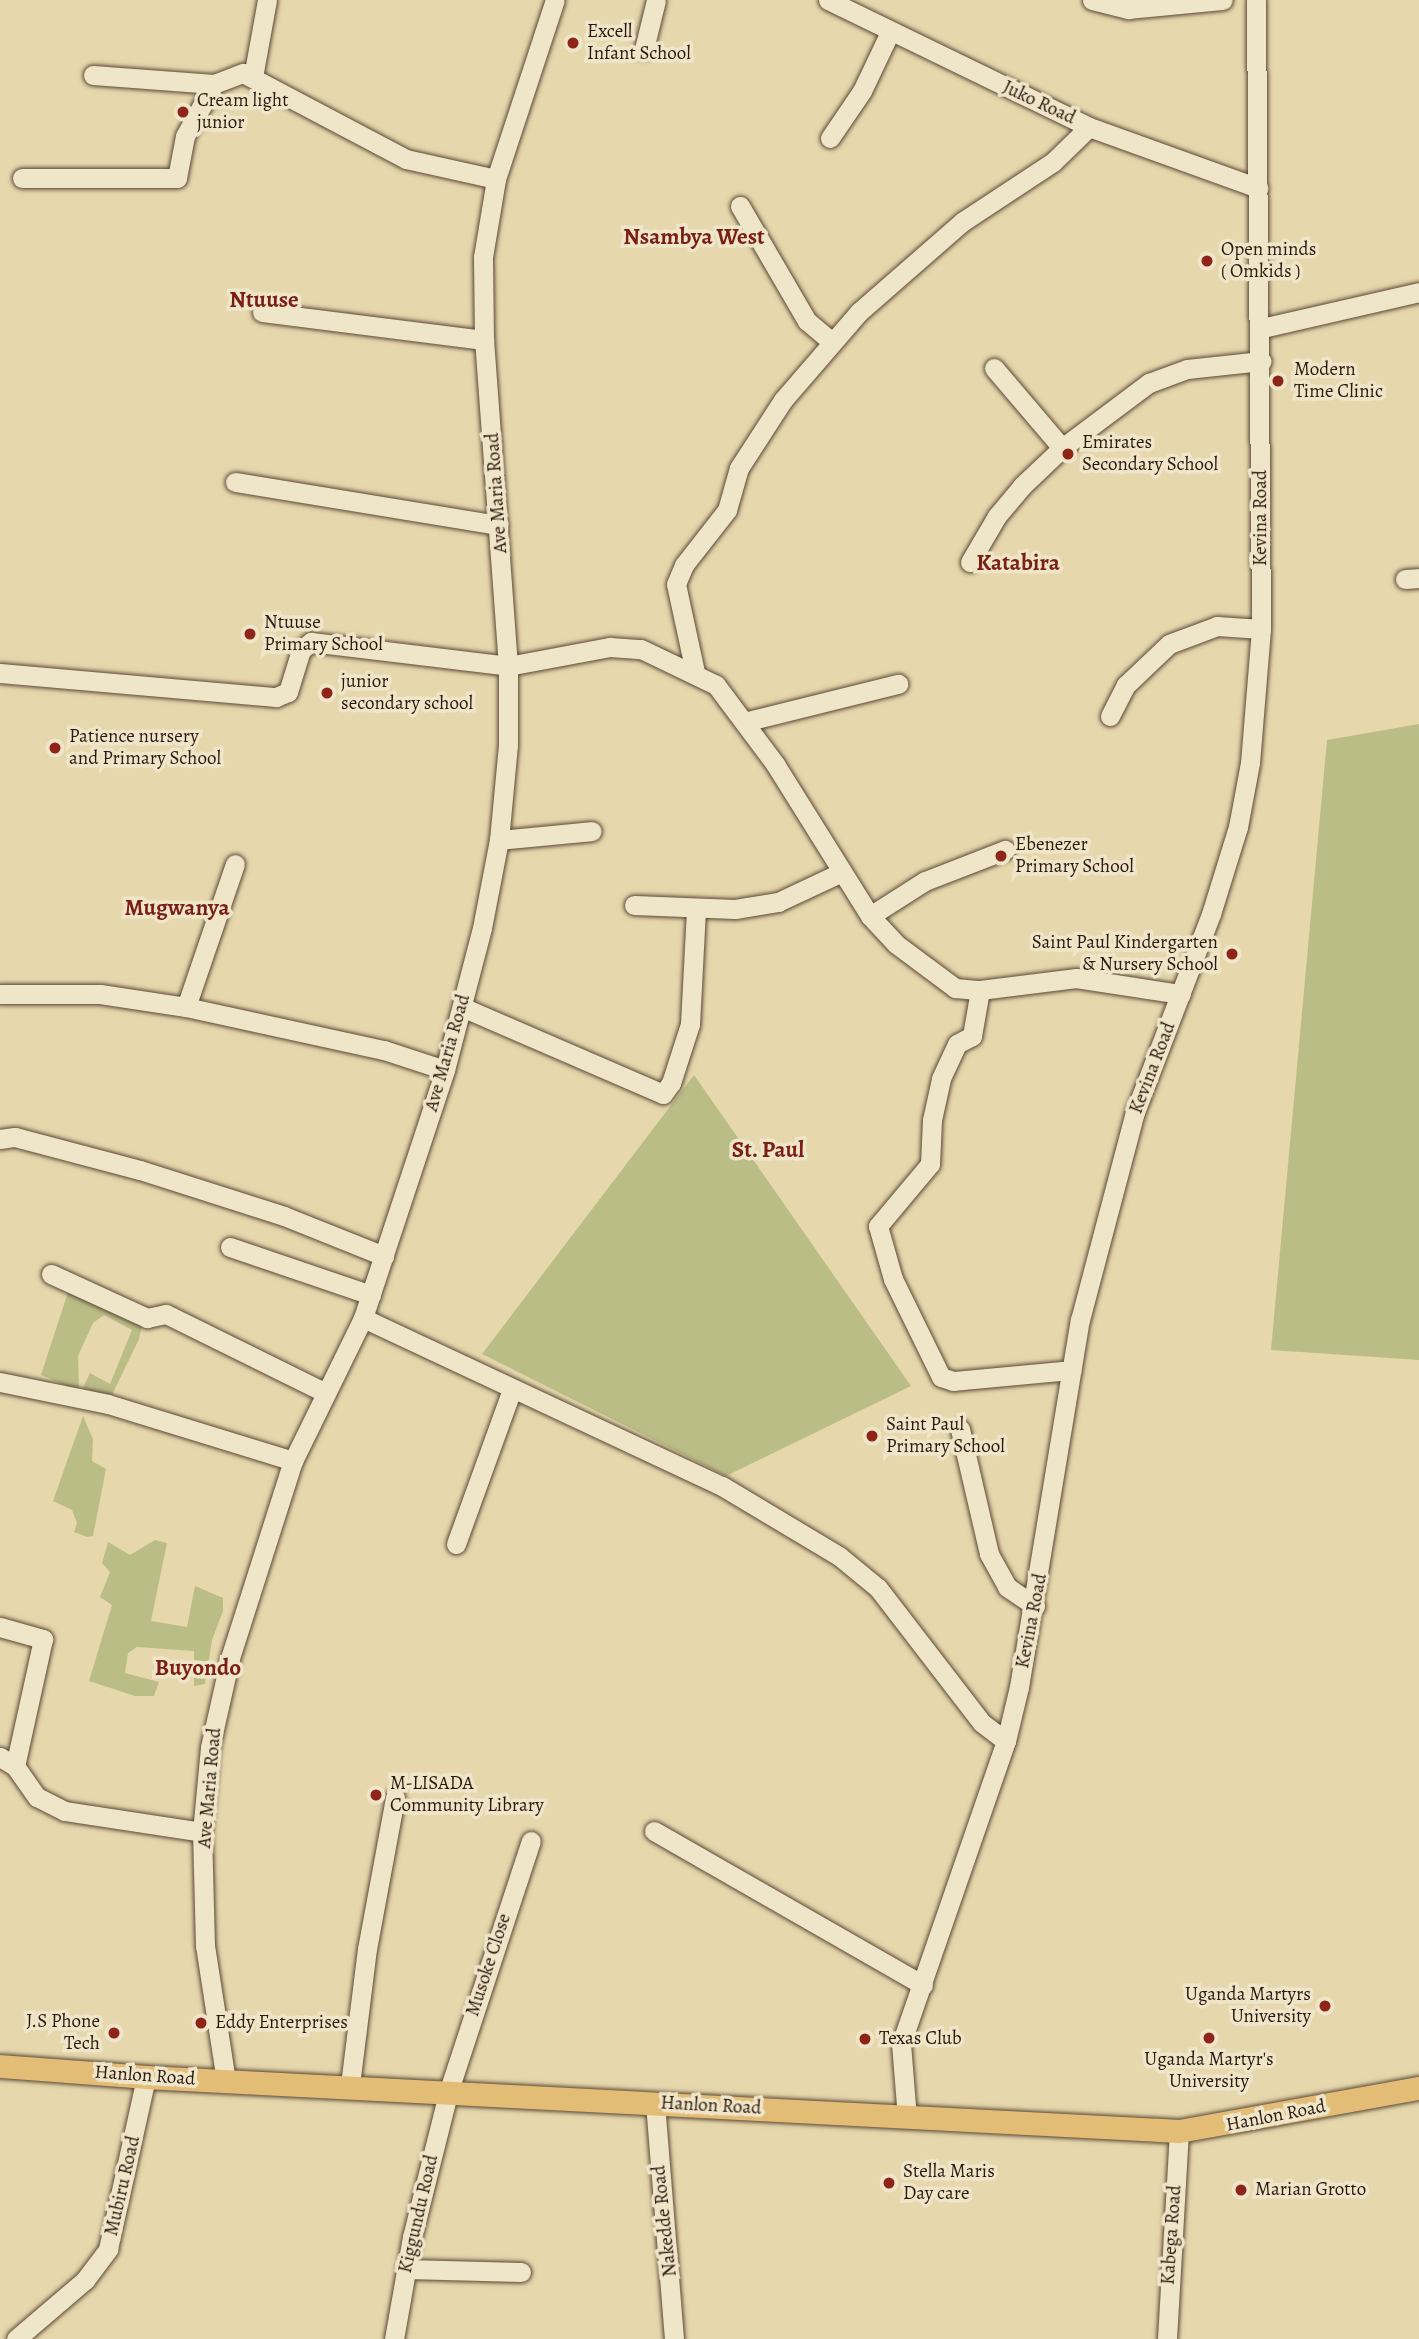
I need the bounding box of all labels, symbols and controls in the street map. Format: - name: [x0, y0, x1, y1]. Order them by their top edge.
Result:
- place label: Excell Infant School: [587, 21, 691, 65]
- marker: Excell Infant School: [565, 35, 581, 51]
- street label: Juko Road: [999, 76, 1079, 130]
- place label: Cream light junior: [197, 90, 288, 134]
- marker: Cream light junior: [175, 104, 191, 120]
- district label: Nsambya West: [623, 223, 765, 251]
- place label: Open minds ( Omkids ): [1221, 239, 1316, 283]
- marker: Open minds ( Omkids ): [1199, 253, 1215, 269]
- district label: Ntuuse: [229, 286, 299, 314]
- place label: Modern Time Clinic: [1294, 359, 1383, 403]
- marker: Modern Time Clinic: [1268, 371, 1288, 391]
- street label: Ave Maria Road: [481, 432, 513, 554]
- place label: Emirates Secondary School: [1082, 432, 1218, 476]
- marker: Emirates Secondary School: [1060, 446, 1076, 462]
- street label: Kevina Road: [1250, 470, 1272, 566]
- district label: Katabira: [976, 549, 1060, 577]
- place label: Ntuuse Primary School: [264, 612, 383, 656]
- marker: Ntuuse Primary School: [242, 626, 258, 642]
- place label: junior secondary school: [341, 671, 473, 715]
- marker: junior secondary school: [319, 685, 335, 701]
- place label: Patience nursery and Primary School: [69, 726, 221, 770]
- marker: Patience nursery and Primary School: [47, 740, 63, 756]
- place label: Ebenezer Primary School: [1015, 834, 1134, 878]
- marker: Ebenezer Primary School: [993, 848, 1009, 864]
- district label: Mugwanya: [124, 894, 230, 922]
- place label: Saint Paul Kindergarten & Nursery School: [1032, 932, 1218, 976]
- marker: Saint Paul Kindergarten & Nursery School: [1224, 946, 1240, 962]
- street label: Ave Maria Road: [420, 992, 476, 1114]
- street label: Kevina Road: [1125, 1019, 1181, 1117]
- district label: St. Paul: [732, 1136, 804, 1164]
- place label: Saint Paul Primary School: [886, 1414, 1005, 1458]
- marker: Saint Paul Primary School: [864, 1428, 880, 1444]
- street label: Kevina Road: [1012, 1572, 1052, 1670]
- district label: Buyondo: [155, 1654, 241, 1682]
- street label: Ave Maria Road: [193, 1727, 227, 1849]
- place label: M-LISADA Community Library: [390, 1773, 544, 1817]
- marker: M-LISADA Community Library: [368, 1787, 384, 1803]
- street label: Musoke Close: [462, 1911, 516, 2019]
- place label: Uganda Martyrs University: [1185, 1984, 1311, 2028]
- marker: Uganda Martyrs University: [1317, 1998, 1333, 2014]
- place label: J.S Phone Tech: [26, 2011, 100, 2055]
- place label: Eddy Enterprises: [215, 2012, 348, 2034]
- marker: Eddy Enterprises: [193, 2015, 209, 2031]
- marker: J.S Phone Tech: [106, 2025, 122, 2041]
- place label: Texas Club: [879, 2028, 962, 2050]
- marker: Uganda Martyr's University: [1201, 2030, 1217, 2046]
- marker: Texas Club: [857, 2031, 873, 2047]
- place label: Uganda Martyr's University: [1144, 2049, 1274, 2093]
- street label: Hanlon Road: [94, 2061, 196, 2091]
- street label: Hanlon Road: [660, 2092, 762, 2120]
- street label: Hanlon Road: [1224, 2095, 1328, 2137]
- street label: Mubiru Road: [100, 2134, 146, 2238]
- street label: Kiggundu Road: [394, 2153, 444, 2275]
- place label: Stella Maris Day care: [903, 2161, 995, 2205]
- street label: Nakedde Road: [648, 2164, 682, 2278]
- marker: Stella Maris Day care: [881, 2175, 897, 2191]
- place label: Marian Grotto: [1255, 2179, 1366, 2201]
- marker: Marian Grotto: [1233, 2182, 1249, 2198]
- street label: Kabega Road: [1157, 2184, 1187, 2286]

